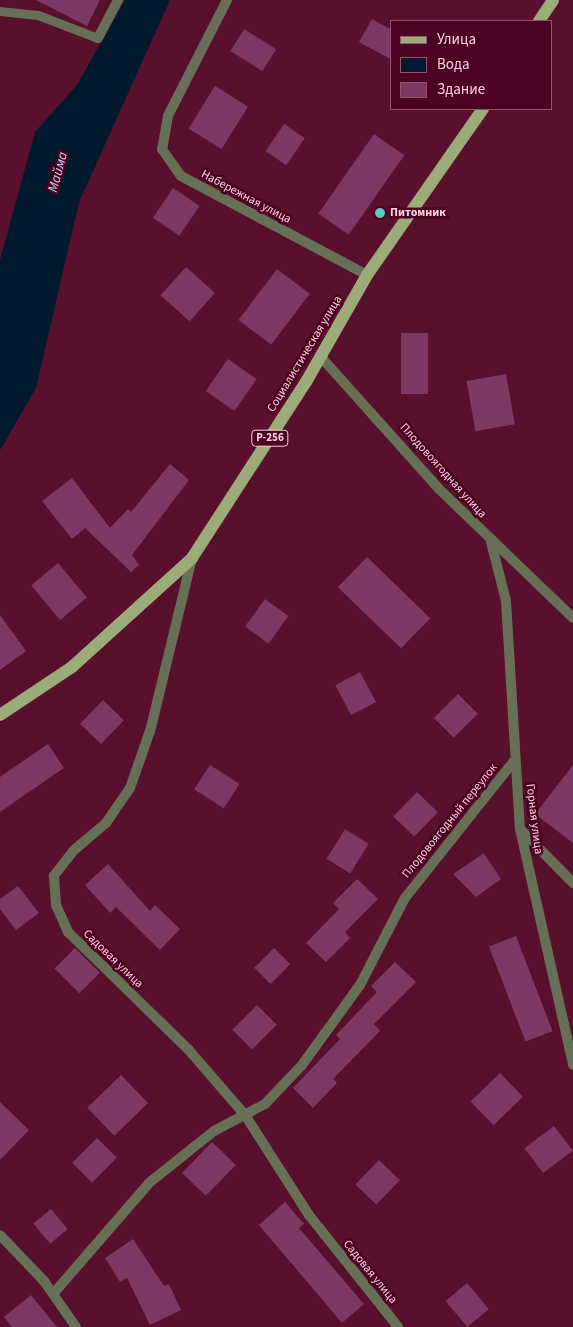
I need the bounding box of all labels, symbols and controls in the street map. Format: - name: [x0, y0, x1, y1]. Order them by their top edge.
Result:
- legend: [390, 20, 553, 110]
- text: Улица: [437, 29, 476, 50]
- text: Вода: [437, 54, 470, 75]
- text: Здание: [437, 79, 485, 100]
- water label: Майма: [45, 150, 71, 194]
- street label: Набережная улица: [198, 167, 294, 227]
- place label: Питомник: [390, 206, 446, 220]
- marker: Питомник: [374, 207, 386, 219]
- street label: Социалистическая улица: [265, 293, 345, 415]
- street label: Плодовоягодная улица: [397, 421, 489, 521]
- road number: Р-256: [251, 429, 289, 446]
- street label: Плодовоягодный переулок: [399, 761, 501, 881]
- street label: Горная улица: [523, 783, 545, 855]
- street label: Садовая улица: [80, 927, 146, 991]
- street label: Садовая улица: [340, 1237, 400, 1307]

